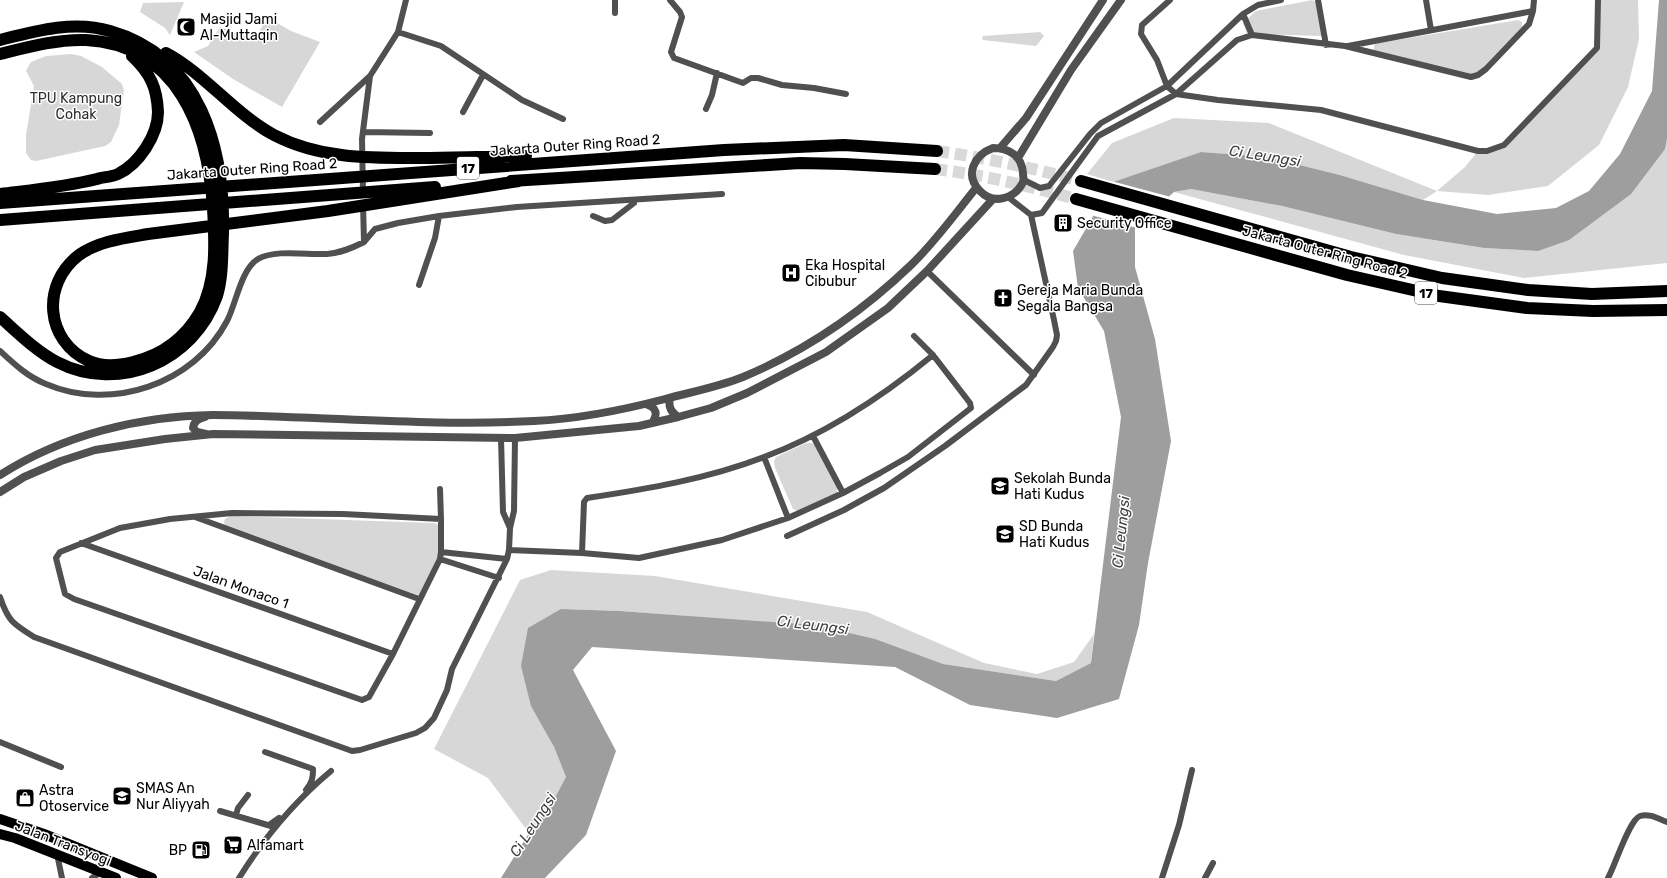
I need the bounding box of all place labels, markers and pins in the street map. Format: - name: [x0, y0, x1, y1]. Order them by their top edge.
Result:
- place label: Masjid Jami Al-Muttaqin: [200, 11, 278, 44]
- mosque icon: Masjid Jami Al-Muttaqin: [175, 16, 197, 38]
- building icon: Security Office: [1052, 212, 1074, 234]
- place label: Security Office: [1077, 215, 1172, 232]
- place label: Eka Hospital Cibubur: [805, 257, 885, 290]
- hospital icon: Eka Hospital Cibubur: [780, 262, 802, 284]
- place label: Gereja Maria Bunda Segala Bangsa: [1017, 282, 1143, 315]
- church icon: Gereja Maria Bunda Segala Bangsa: [992, 287, 1014, 309]
- place label: Sekolah Bunda Hati Kudus: [1014, 470, 1111, 503]
- school or university icon: Sekolah Bunda Hati Kudus: [989, 475, 1011, 497]
- place label: SD Bunda Hati Kudus: [1019, 518, 1089, 551]
- school or university icon: SD Bunda Hati Kudus: [994, 523, 1016, 545]
- place label: SMAS An Nur Aliyyah: [136, 780, 210, 813]
- place label: Astra Otoservice: [39, 782, 109, 815]
- school or university icon: SMAS An Nur Aliyyah: [111, 785, 133, 807]
- shop icon: Astra Otoservice: [14, 787, 36, 809]
- supermarket icon: Alfamart: [222, 834, 244, 856]
- place label: Alfamart: [247, 837, 304, 854]
- fuel station icon: BP: [190, 839, 212, 861]
- place label: BP: [169, 842, 187, 859]

